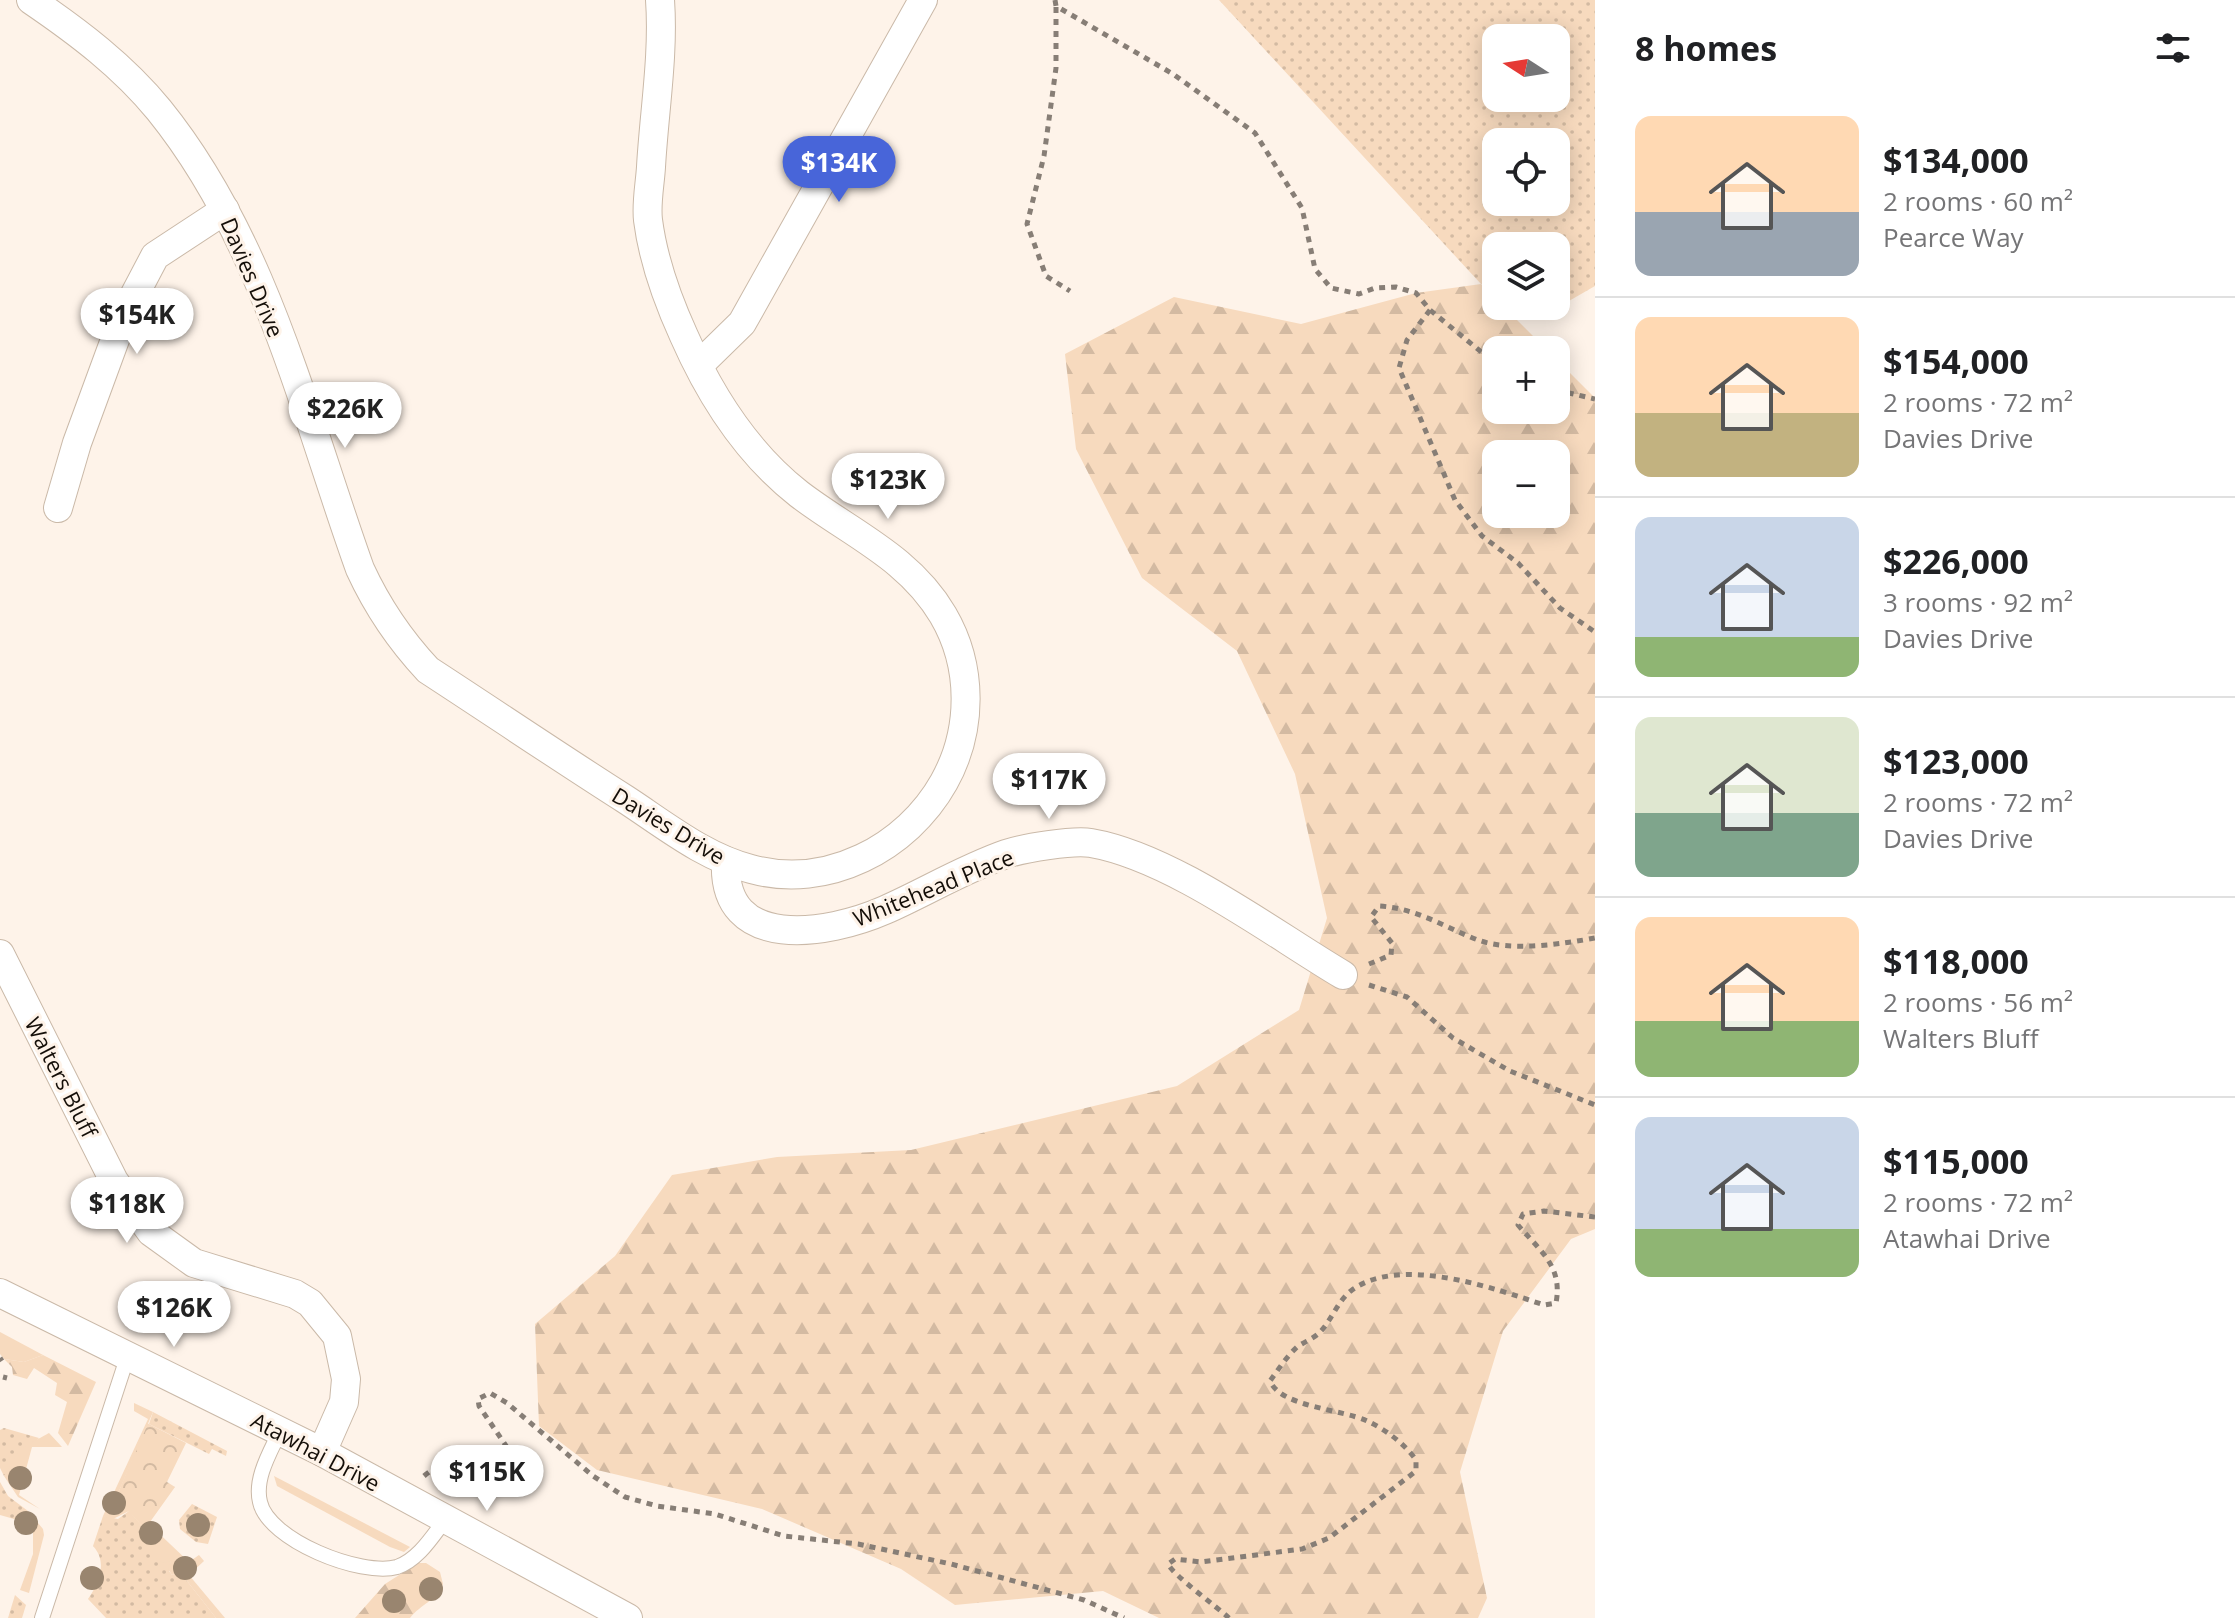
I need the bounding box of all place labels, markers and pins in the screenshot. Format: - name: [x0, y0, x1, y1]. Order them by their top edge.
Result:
- pin: $134K: [783, 136, 895, 204]
- pin: $154K: [81, 288, 193, 356]
- pin: $226K: [289, 382, 401, 450]
- pin: $123K: [832, 453, 944, 521]
- pin: $117K: [993, 753, 1105, 821]
- pin: $118K: [71, 1177, 183, 1245]
- pin: $126K: [118, 1281, 230, 1349]
- pin: $115K: [431, 1445, 543, 1513]

